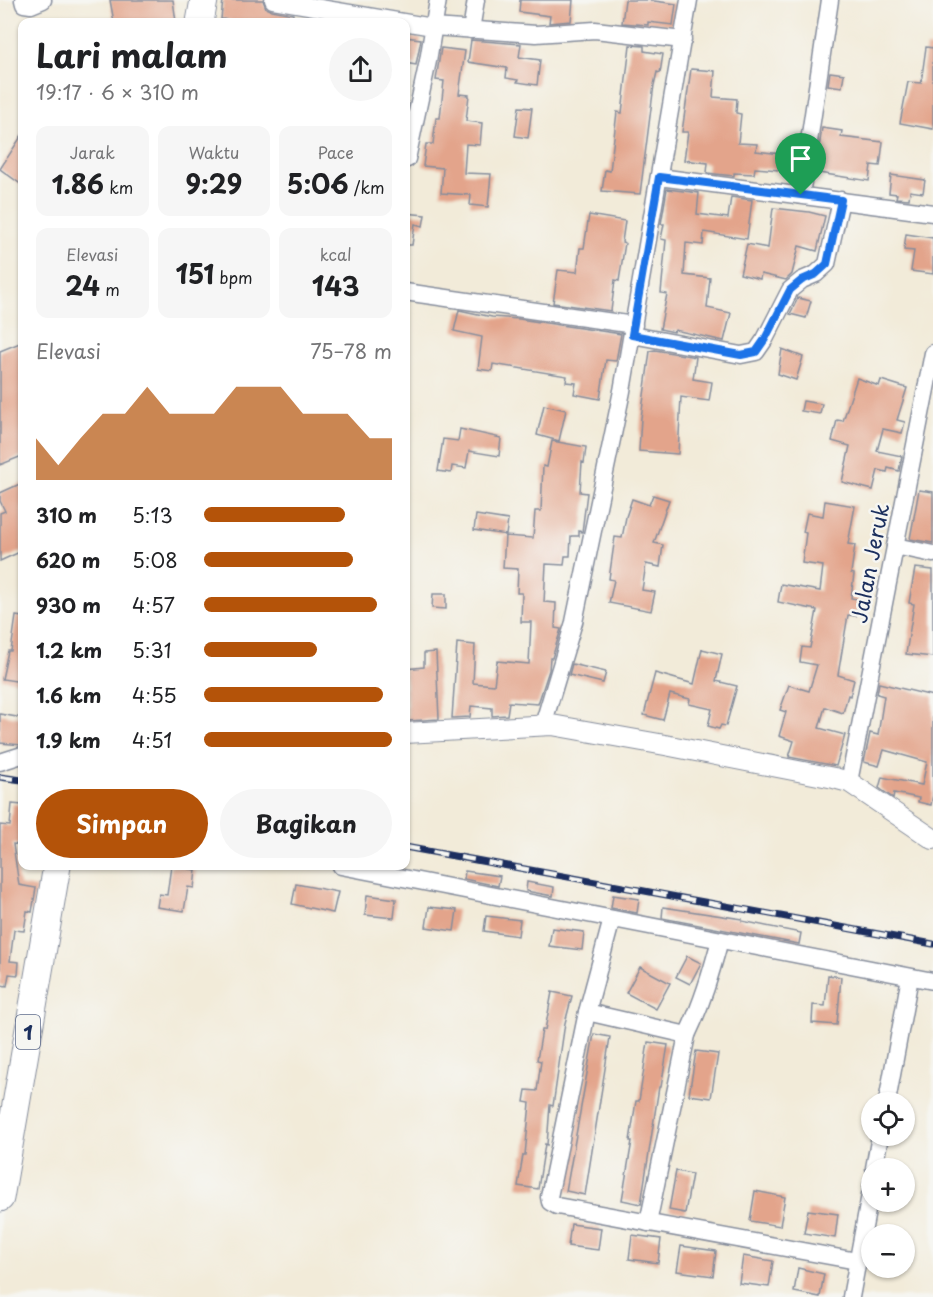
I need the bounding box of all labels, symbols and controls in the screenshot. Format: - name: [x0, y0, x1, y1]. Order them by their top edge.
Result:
- text: Lari malam: [36, 29, 228, 79]
- button: share: [329, 38, 392, 101]
- text: 19:17 · 6 × 310 m: [36, 77, 199, 107]
- pin: [775, 133, 826, 195]
- text: Jarak: [70, 140, 115, 164]
- text: Waktu: [189, 140, 239, 164]
- text: Pace: [318, 140, 354, 164]
- icon: arrive: [784, 142, 817, 175]
- text: 1.86: [51, 164, 104, 203]
- text: 9:29: [186, 164, 242, 203]
- text: 5:06: [287, 164, 349, 203]
- text: km: [104, 175, 133, 199]
- text: /km: [349, 175, 384, 199]
- text: Elevasi: [66, 242, 118, 266]
- text: kcal: [320, 242, 352, 266]
- text: 151: [175, 254, 214, 293]
- text: bpm: [214, 265, 253, 289]
- text: 24: [65, 266, 100, 305]
- text: 143: [312, 266, 359, 305]
- text: m: [100, 277, 120, 301]
- text: Elevasi: [36, 336, 101, 366]
- text: 75–78 m: [310, 336, 392, 366]
- text: 310 m: [36, 500, 97, 530]
- text: 5:13: [132, 500, 173, 530]
- street label: Jalan Jeruk: [842, 500, 896, 625]
- text: 620 m: [36, 545, 100, 575]
- text: 5:08: [132, 545, 178, 575]
- text: 930 m: [36, 590, 101, 620]
- text: 4:57: [132, 590, 175, 620]
- text: 1.2 km: [36, 635, 102, 665]
- text: 5:31: [132, 635, 172, 665]
- text: 1.6 km: [36, 680, 101, 710]
- text: 4:55: [132, 680, 177, 710]
- text: 1.9 km: [36, 725, 101, 755]
- text: 4:51: [132, 725, 172, 755]
- button: Simpan: [36, 789, 208, 858]
- button: Bagikan: [220, 789, 392, 858]
- road number: 1: [16, 1015, 40, 1049]
- map controls: [861, 1092, 915, 1278]
- button: locate: [861, 1092, 915, 1146]
- button: +: [861, 1158, 915, 1212]
- button: −: [861, 1224, 915, 1278]

